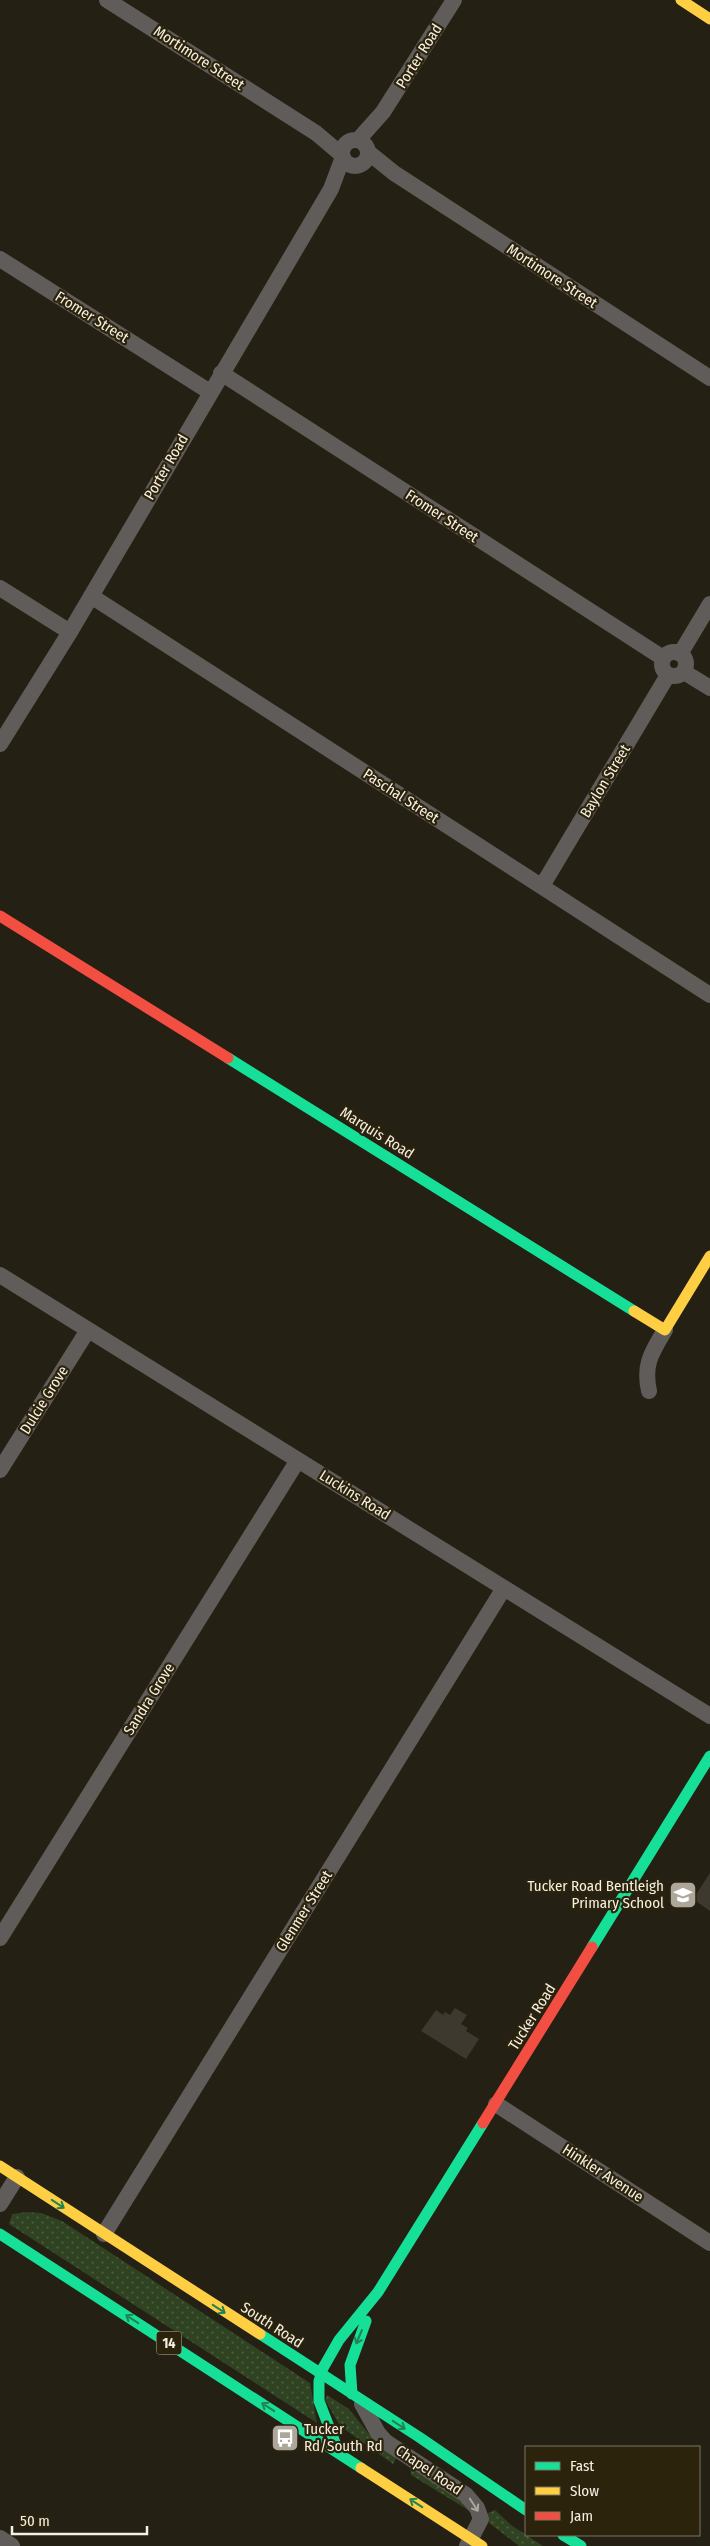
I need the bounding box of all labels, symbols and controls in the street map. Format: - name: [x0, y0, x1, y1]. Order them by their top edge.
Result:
- street label: Porter Road: [392, 21, 446, 91]
- street label: Mortimore Street: [150, 22, 248, 94]
- street label: Mortimore Street: [503, 240, 601, 312]
- street label: Fromer Street: [52, 287, 132, 347]
- street label: Porter Road: [140, 431, 192, 503]
- street label: Fromer Street: [402, 486, 482, 546]
- street label: Baylon Street: [576, 741, 634, 821]
- street label: Paschal Street: [360, 765, 442, 827]
- street label: Marquis Road: [337, 1103, 417, 1163]
- street label: Dulcie Grove: [16, 1363, 72, 1437]
- street label: Luckins Road: [316, 1466, 394, 1524]
- street label: Sandra Grove: [120, 1660, 178, 1738]
- street label: Glenmer Street: [272, 1867, 336, 1955]
- place label: Tucker Road Bentleigh Primary School: [527, 1877, 664, 1912]
- school or university icon: Tucker Road Bentleigh Primary School: [668, 1880, 698, 1910]
- street label: Tucker Road: [505, 1981, 559, 2053]
- street label: Hinkler Avenue: [559, 2140, 647, 2206]
- one-way arrow: [51, 2198, 65, 2209]
- street label: South Road: [237, 2298, 307, 2352]
- one-way arrow: [212, 2304, 226, 2314]
- one-way arrow: [125, 2314, 139, 2324]
- one-way arrow: [353, 2329, 363, 2344]
- road number: 14: [156, 2332, 182, 2354]
- one-way arrow: [262, 2402, 276, 2412]
- place label: Tucker Rd/South Rd: [304, 2420, 383, 2455]
- one-way arrow: [392, 2420, 406, 2430]
- bus stop icon: Tucker Rd/South Rd: [270, 2423, 300, 2453]
- street label: Chapel Road: [392, 2441, 466, 2499]
- legend: [525, 2446, 700, 2536]
- text: Fast: [570, 2457, 594, 2475]
- text: Slow: [570, 2482, 599, 2500]
- one-way arrow: [469, 2497, 479, 2511]
- one-way arrow: [409, 2498, 423, 2508]
- scale bar: [12, 2504, 148, 2536]
- text: Jam: [570, 2507, 593, 2525]
- text: 50 m: [20, 2512, 50, 2530]

